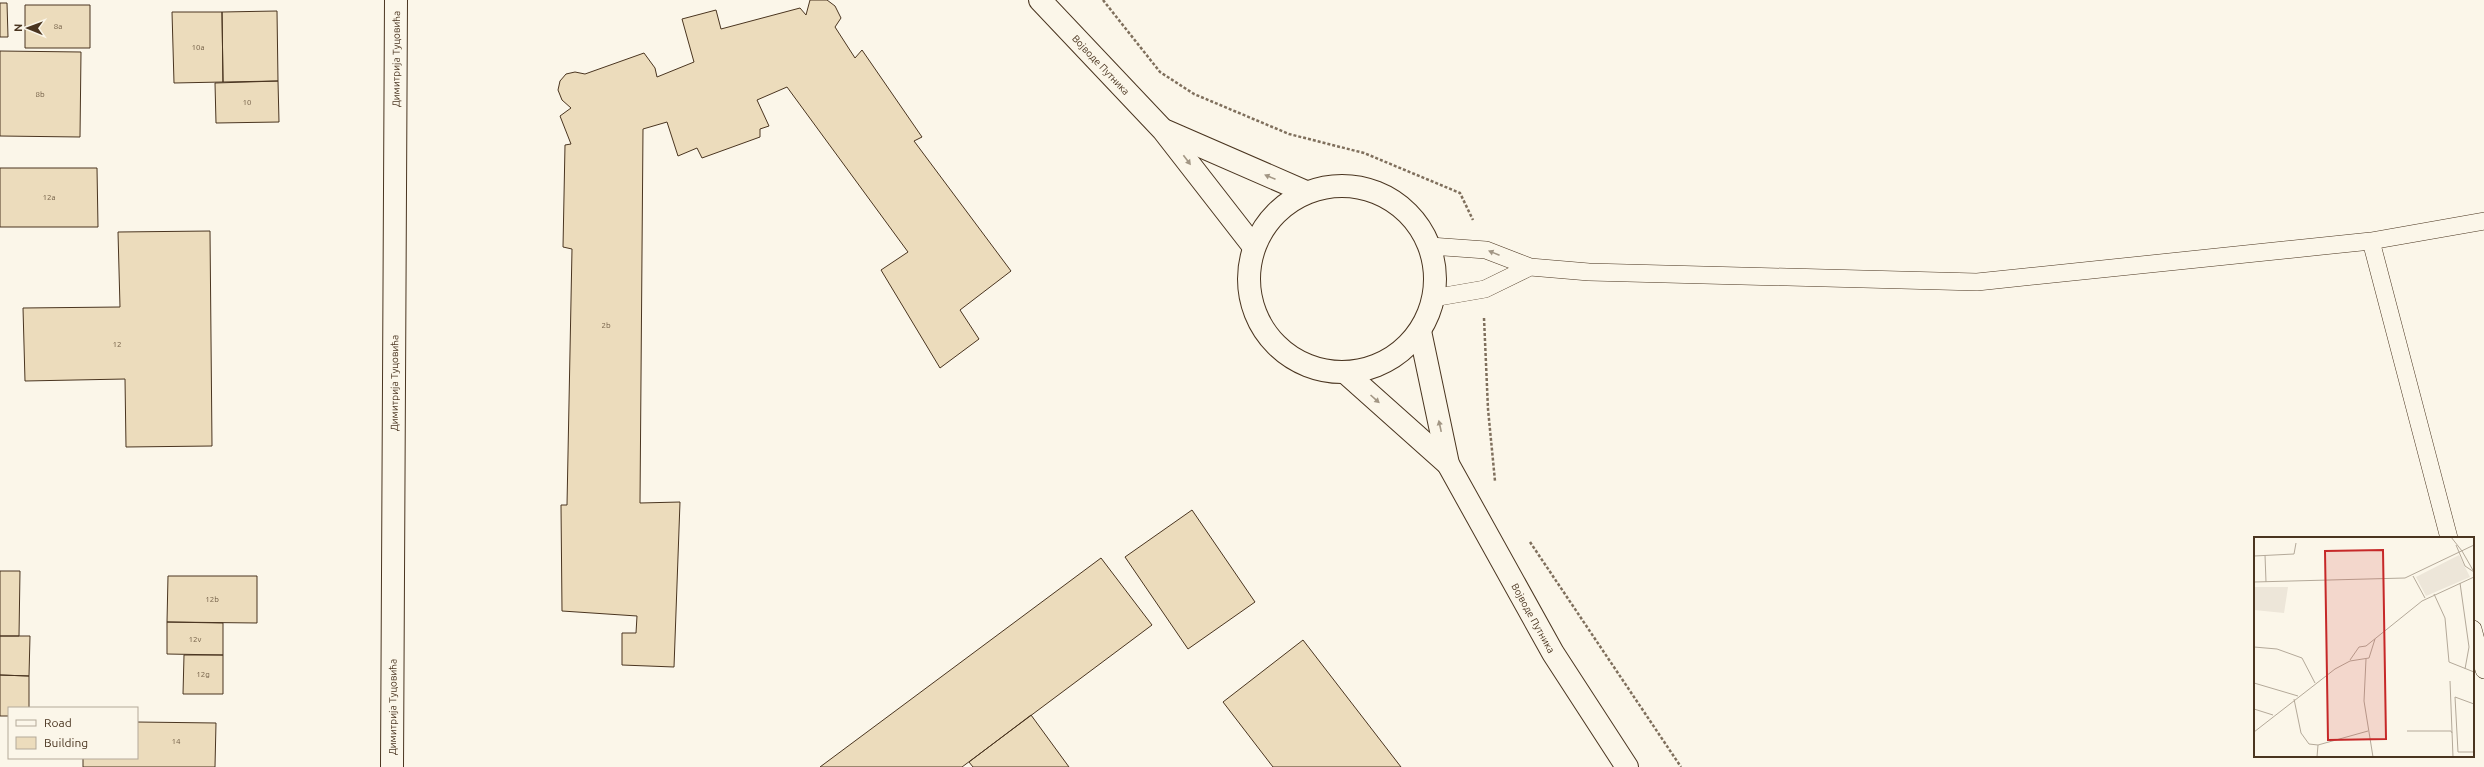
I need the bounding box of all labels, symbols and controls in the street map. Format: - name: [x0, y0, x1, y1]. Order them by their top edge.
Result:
- north arrow: [8, 8, 48, 48]
- street label: Димитрија Туцовића: [390, 11, 401, 107]
- house number: 8a: [54, 22, 62, 31]
- text: N: [12, 24, 24, 32]
- street label: Војводе Путника: [1070, 32, 1132, 97]
- house number: 10a: [191, 43, 205, 52]
- house number: 8b: [35, 90, 45, 99]
- house number: 10: [242, 98, 252, 107]
- one-way arrow: [1182, 155, 1191, 166]
- one-way arrow: [1264, 173, 1276, 179]
- house number: 12a: [42, 193, 56, 202]
- one-way arrow: [1487, 249, 1499, 255]
- house number: 2b: [601, 321, 611, 330]
- street label: Димитрија Туцовића: [388, 335, 400, 431]
- house number: 12: [112, 340, 122, 349]
- one-way arrow: [1370, 394, 1380, 403]
- one-way arrow: [1436, 420, 1442, 432]
- inset map: [2254, 537, 2474, 757]
- street label: Војводе Путника: [1510, 581, 1557, 655]
- house number: 12b: [205, 595, 219, 604]
- house number: 12v: [189, 635, 202, 644]
- street label: Димитрија Туцовића: [387, 659, 398, 755]
- house number: 12g: [196, 670, 210, 679]
- legend: [8, 707, 138, 759]
- text: Road: [44, 716, 72, 729]
- text: Building: [44, 736, 88, 749]
- house number: 14: [171, 737, 181, 746]

